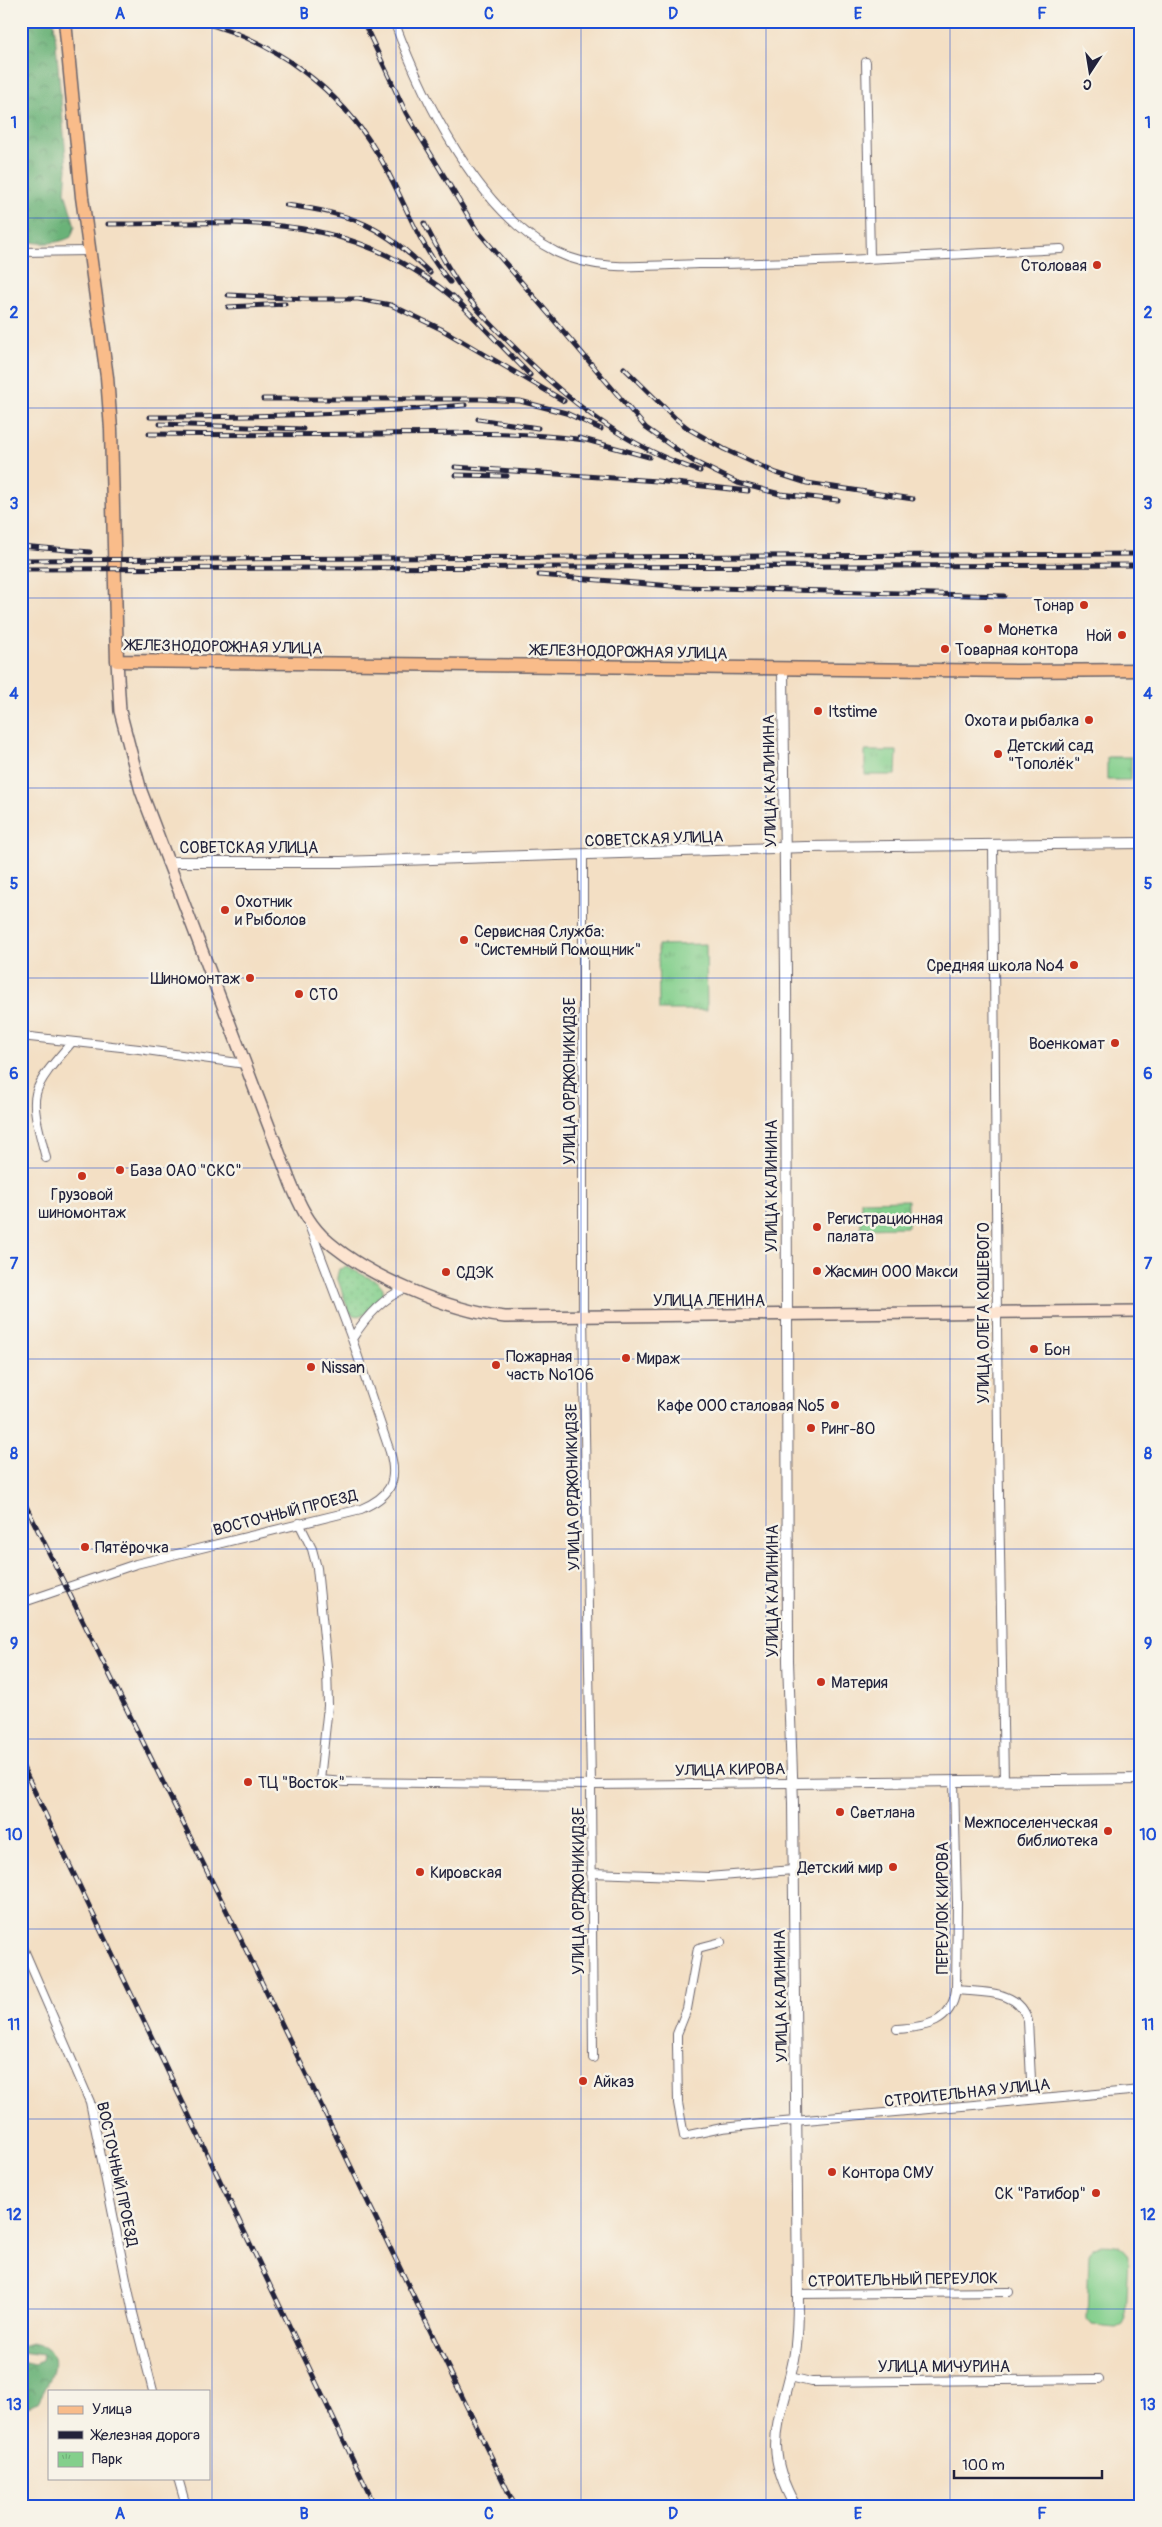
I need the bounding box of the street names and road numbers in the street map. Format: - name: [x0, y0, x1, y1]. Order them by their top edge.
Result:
- street label: ЖЕЛЕЗНОДОРОЖНАЯ УЛИЦА: [122, 635, 323, 659]
- street label: ЖЕЛЕЗНОДОРОЖНАЯ УЛИЦА: [527, 640, 728, 664]
- street label: УЛИЦА КАЛИНИНА: [759, 714, 781, 848]
- street label: СОВЕТСКАЯ УЛИЦА: [584, 827, 724, 851]
- street label: СОВЕТСКАЯ УЛИЦА: [179, 838, 319, 858]
- street label: УЛИЦА ОРДЖОНИКИДЗЕ: [560, 997, 580, 1165]
- street label: УЛИЦА КАЛИНИНА: [762, 1119, 782, 1253]
- street label: УЛИЦА ОЛЕГА КОШЕВОГО: [974, 1222, 994, 1404]
- street label: УЛИЦА ЛЕНИНА: [653, 1291, 765, 1311]
- street label: УЛИЦА ОРДЖОНИКИДЗЕ: [562, 1403, 584, 1571]
- street label: ВОСТОЧНЫЙ ПРОЕЗД: [211, 1485, 360, 1541]
- street label: УЛИЦА КАЛИНИНА: [763, 1524, 783, 1658]
- street label: УЛИЦА КИРОВА: [675, 1759, 785, 1781]
- street label: УЛИЦА ОРДЖОНИКИДЗЕ: [569, 1807, 589, 1975]
- street label: ПЕРЕУЛОК КИРОВА: [933, 1842, 953, 1974]
- street label: УЛИЦА КАЛИНИНА: [770, 1929, 792, 2063]
- street label: СТРОИТЕЛЬНАЯ УЛИЦА: [883, 2074, 1051, 2112]
- street label: ВОСТОЧНЫЙ ПРОЕЗД: [92, 2100, 142, 2249]
- street label: СТРОИТЕЛЬНЫЙ ПЕРЕУЛОК: [808, 2268, 998, 2292]
- street label: УЛИЦА МИЧУРИНА: [878, 2357, 1010, 2377]

